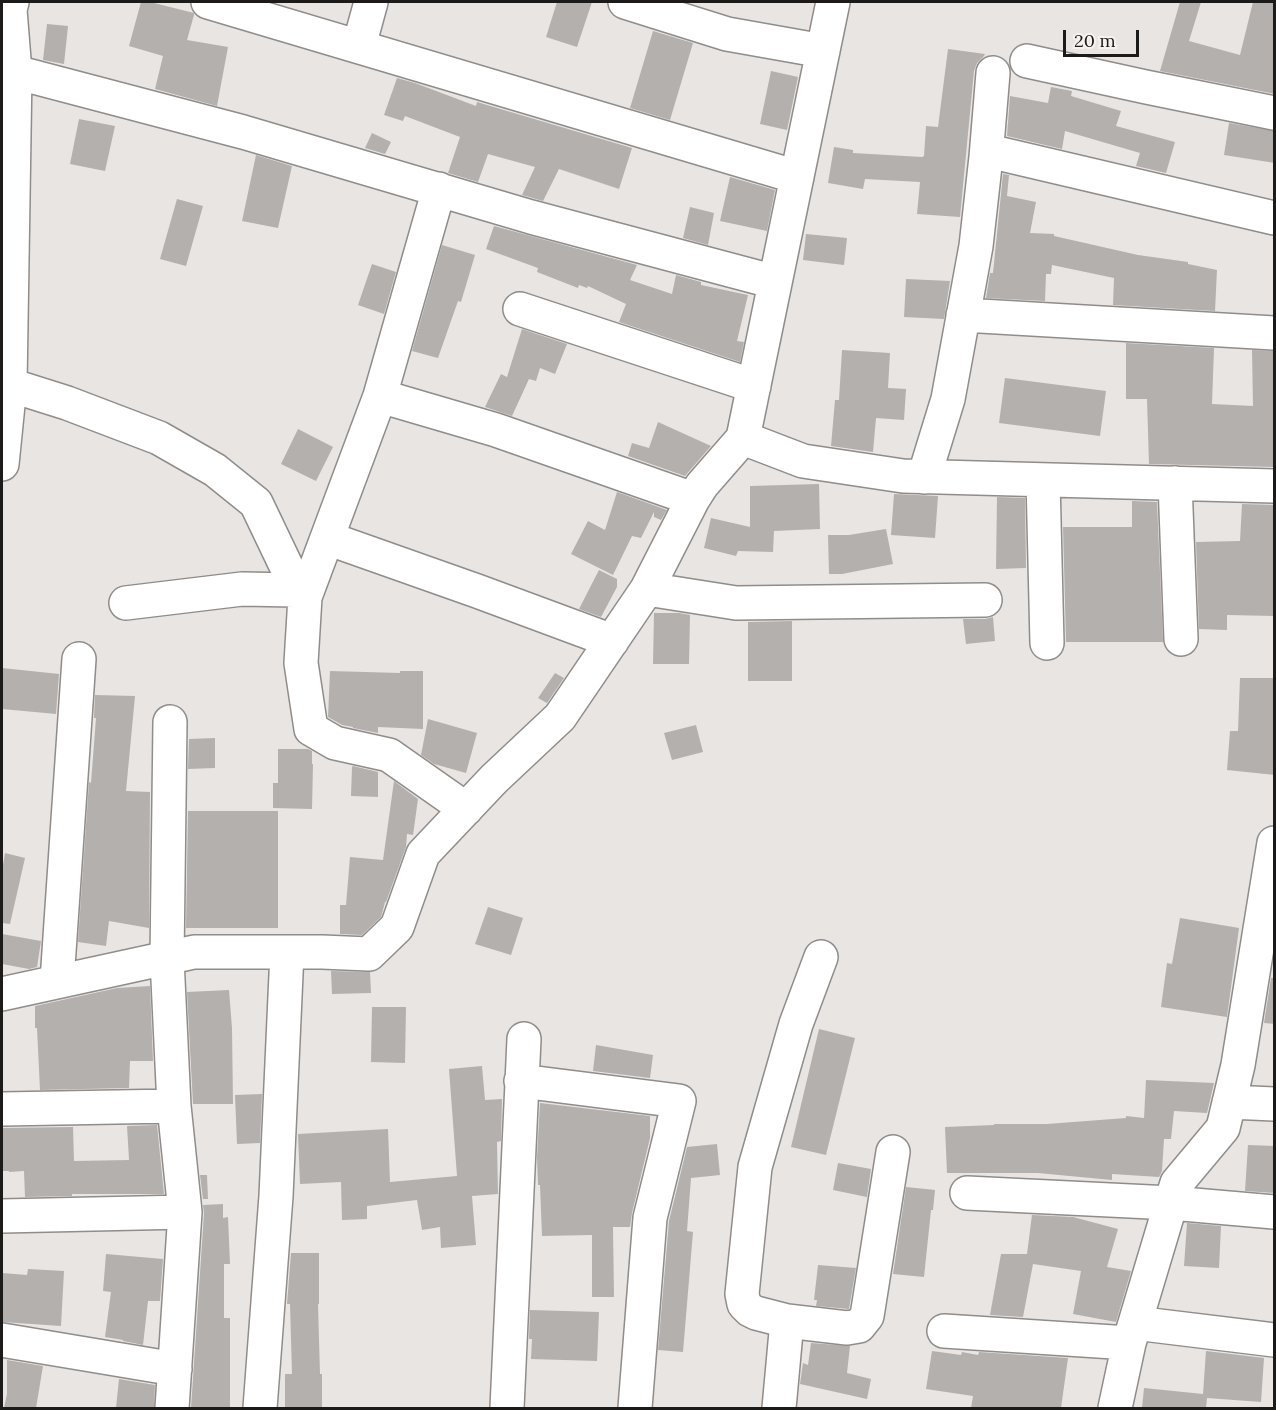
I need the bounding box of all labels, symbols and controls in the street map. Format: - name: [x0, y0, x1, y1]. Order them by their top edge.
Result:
- scale bar: [1066, 18, 1142, 56]
- text: 20 m: [1074, 29, 1116, 52]

